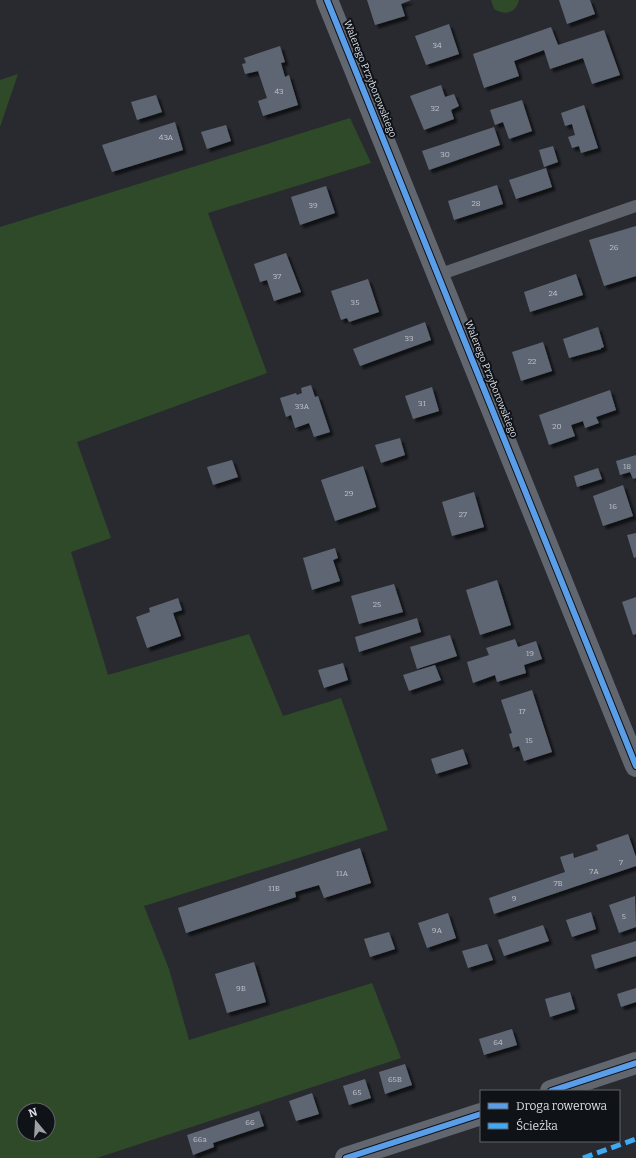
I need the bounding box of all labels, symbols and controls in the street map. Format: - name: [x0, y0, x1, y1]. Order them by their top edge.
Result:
- street label: Walerego Przyborowskiego: [341, 19, 399, 140]
- house number: 34: [432, 41, 442, 50]
- house number: 43: [274, 87, 284, 96]
- house number: 32: [431, 104, 439, 113]
- house number: 43A: [159, 133, 174, 142]
- house number: 30: [440, 150, 450, 159]
- house number: 28: [471, 199, 481, 208]
- house number: 39: [308, 201, 318, 210]
- house number: 26: [609, 243, 619, 252]
- house number: 37: [273, 272, 281, 281]
- house number: 24: [548, 289, 558, 298]
- house number: 35: [351, 298, 359, 307]
- street label: Walerego Przyborowskiego: [462, 319, 520, 440]
- house number: 33: [405, 334, 414, 343]
- house number: 22: [528, 357, 536, 366]
- house number: 31: [418, 399, 427, 408]
- house number: 33A: [295, 402, 309, 411]
- house number: 20: [552, 422, 562, 431]
- house number: 18: [623, 462, 631, 471]
- house number: 29: [344, 489, 354, 498]
- house number: 16: [609, 502, 617, 511]
- house number: 27: [459, 510, 467, 519]
- house number: 25: [373, 600, 381, 609]
- house number: 19: [526, 649, 534, 658]
- house number: 17: [518, 707, 526, 716]
- house number: 15: [525, 736, 533, 745]
- house number: 7: [619, 858, 623, 867]
- house number: 7A: [589, 867, 599, 876]
- house number: 11A: [336, 869, 348, 878]
- house number: 7B: [553, 879, 563, 888]
- house number: 11B: [268, 884, 280, 893]
- house number: 9: [512, 894, 517, 903]
- house number: 5: [622, 912, 626, 921]
- house number: 9A: [432, 926, 443, 935]
- house number: 9B: [236, 984, 246, 993]
- house number: 64: [493, 1038, 503, 1047]
- house number: 65B: [388, 1075, 402, 1084]
- house number: 65: [353, 1088, 361, 1097]
- legend: [480, 1090, 620, 1142]
- text: Droga rowerowa: [516, 1099, 608, 1113]
- north arrow: [16, 1102, 56, 1142]
- text: N: [27, 1105, 40, 1120]
- house number: 66: [245, 1118, 255, 1127]
- text: Ścieżka: [516, 1118, 558, 1133]
- house number: 66a: [193, 1135, 208, 1144]

